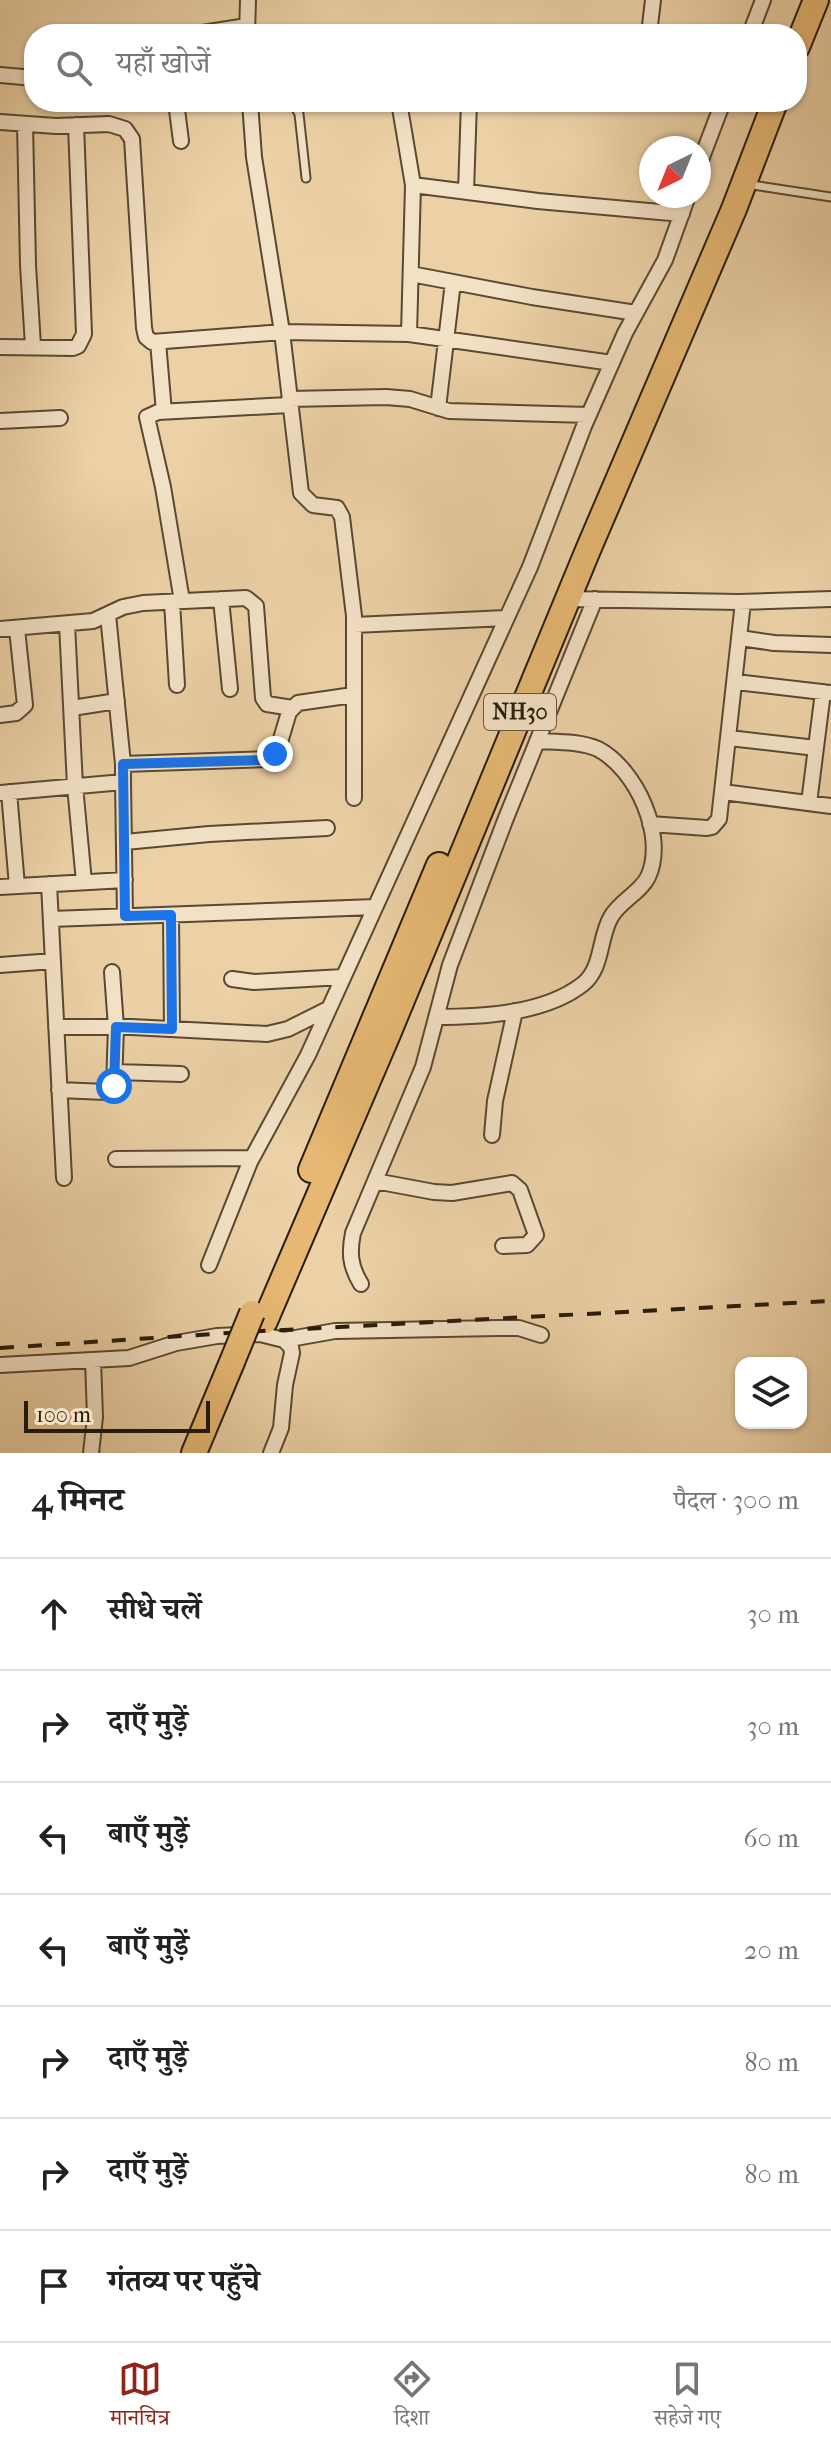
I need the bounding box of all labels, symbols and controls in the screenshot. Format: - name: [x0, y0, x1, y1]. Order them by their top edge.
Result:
- search box: [24, 24, 807, 112]
- icon: search: [52, 46, 96, 90]
- text: यहाँ खोजें: [116, 46, 210, 81]
- north arrow: [639, 136, 711, 208]
- road number: NH30: [484, 694, 556, 730]
- route end: [257, 736, 293, 772]
- route start: [96, 1068, 132, 1104]
- map controls: [735, 1357, 807, 1429]
- button: layers: [735, 1357, 807, 1429]
- scale bar: [24, 1397, 210, 1433]
- text: 100 m: [36, 1402, 91, 1428]
- text: 4 मिनट: [32, 1480, 124, 1520]
- text: पैदल · 300 m: [674, 1485, 799, 1516]
- icon: ahead: [32, 1592, 76, 1636]
- text: सीधे चलें: [108, 1592, 201, 1627]
- text: 30 m: [747, 1599, 799, 1630]
- icon: right: [32, 1704, 76, 1748]
- text: दाएँ मुड़ें: [108, 1704, 188, 1739]
- text: 30 m: [747, 1711, 799, 1742]
- icon: left: [32, 1816, 76, 1860]
- text: बाएँ मुड़ें: [108, 1816, 189, 1851]
- text: 60 m: [743, 1823, 799, 1854]
- icon: left: [32, 1928, 76, 1972]
- text: बाएँ मुड़ें: [108, 1928, 189, 1963]
- text: 20 m: [744, 1935, 799, 1966]
- icon: right: [32, 2040, 76, 2084]
- text: दाएँ मुड़ें: [108, 2040, 188, 2075]
- text: 80 m: [744, 2047, 799, 2078]
- icon: right: [32, 2152, 76, 2196]
- text: दाएँ मुड़ें: [108, 2152, 188, 2187]
- text: 80 m: [744, 2159, 799, 2190]
- icon: arrive: [32, 2264, 76, 2308]
- text: गंतव्य पर पहुँचे: [108, 2264, 260, 2299]
- tab: मानचित्र: [110, 2357, 170, 2439]
- tab: दिशा: [390, 2357, 434, 2439]
- tab: सहेजे गए: [654, 2357, 721, 2439]

